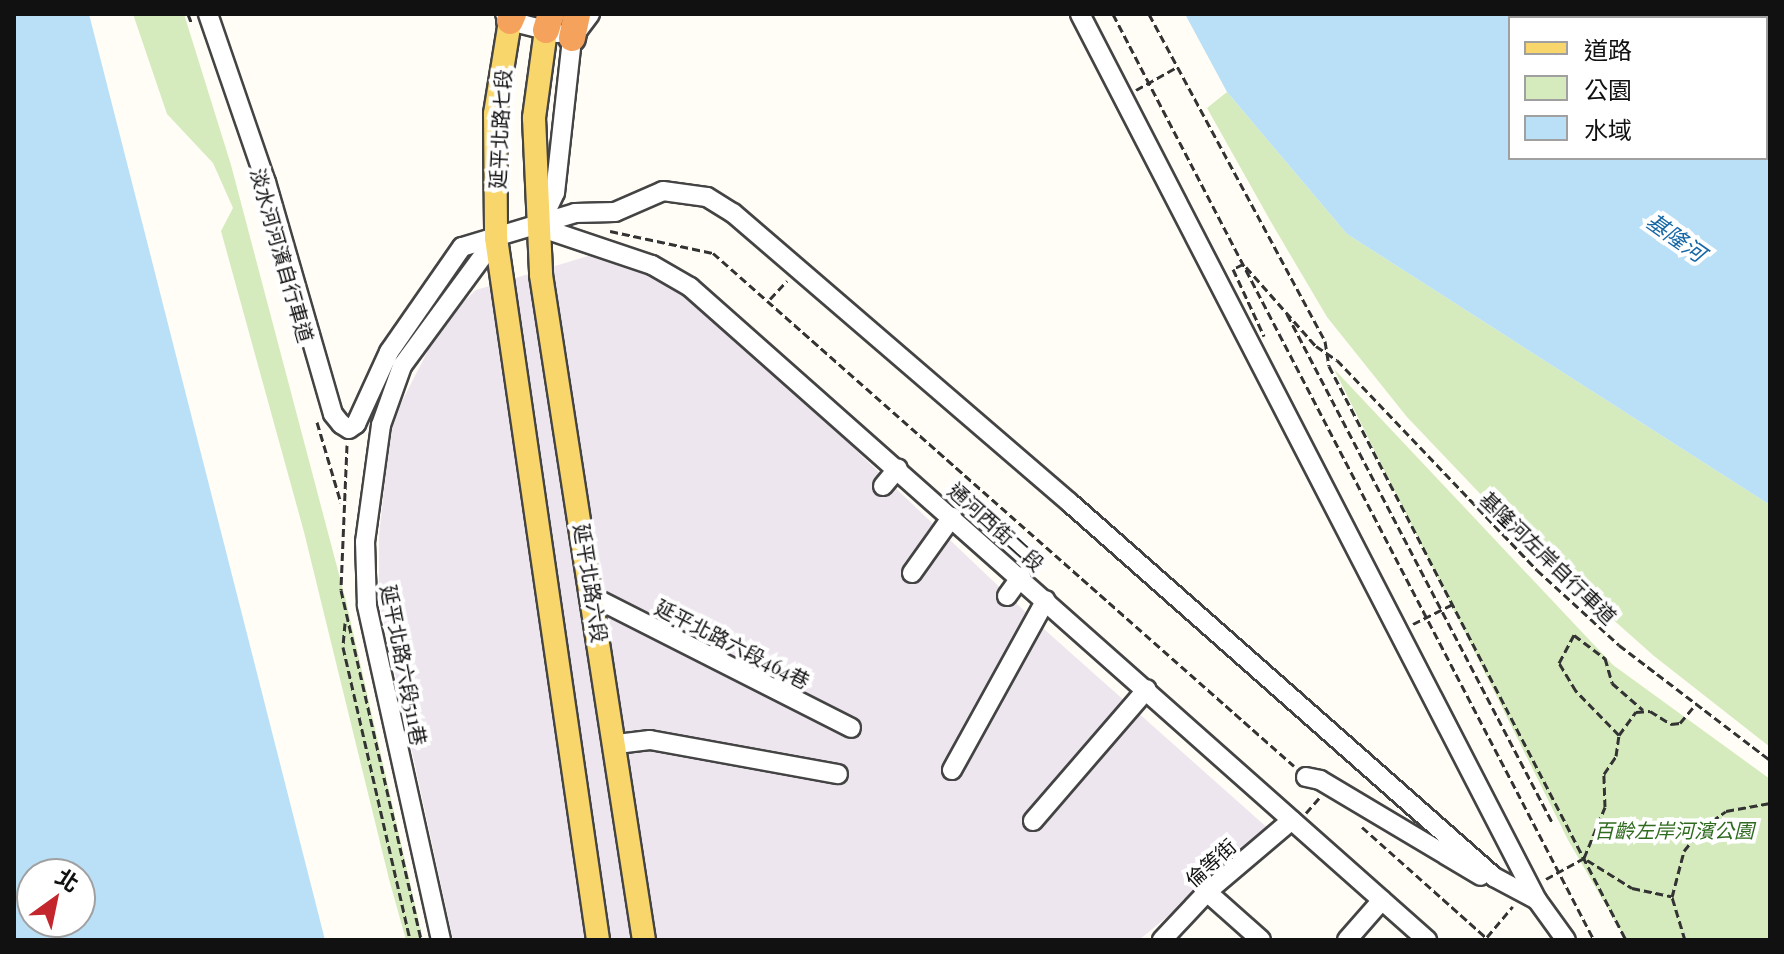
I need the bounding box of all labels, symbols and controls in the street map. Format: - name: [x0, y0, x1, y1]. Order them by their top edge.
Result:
- legend: [1508, 16, 1768, 160]
- text: 道路: [1584, 33, 1632, 65]
- street label: 延平北路七段: [484, 68, 514, 190]
- text: 公園: [1584, 73, 1632, 105]
- text: 水域: [1584, 113, 1632, 145]
- street label: 淡水河河濱自行車道: [247, 165, 319, 345]
- water label: 基隆河: [1641, 207, 1711, 267]
- street label: 通河西街二段: [944, 477, 1050, 575]
- street label: 基隆河左岸自行車道: [1476, 486, 1622, 628]
- street label: 延平北路六段: [571, 522, 613, 644]
- street label: 延平北路六段511巷: [378, 583, 432, 747]
- street label: 延平北路六段464巷: [652, 594, 814, 692]
- park label: 百齡左岸河濱公園: [1594, 817, 1754, 841]
- street label: 倫等街: [1180, 833, 1240, 891]
- north arrow: [16, 858, 96, 938]
- text: 北: [51, 861, 85, 898]

